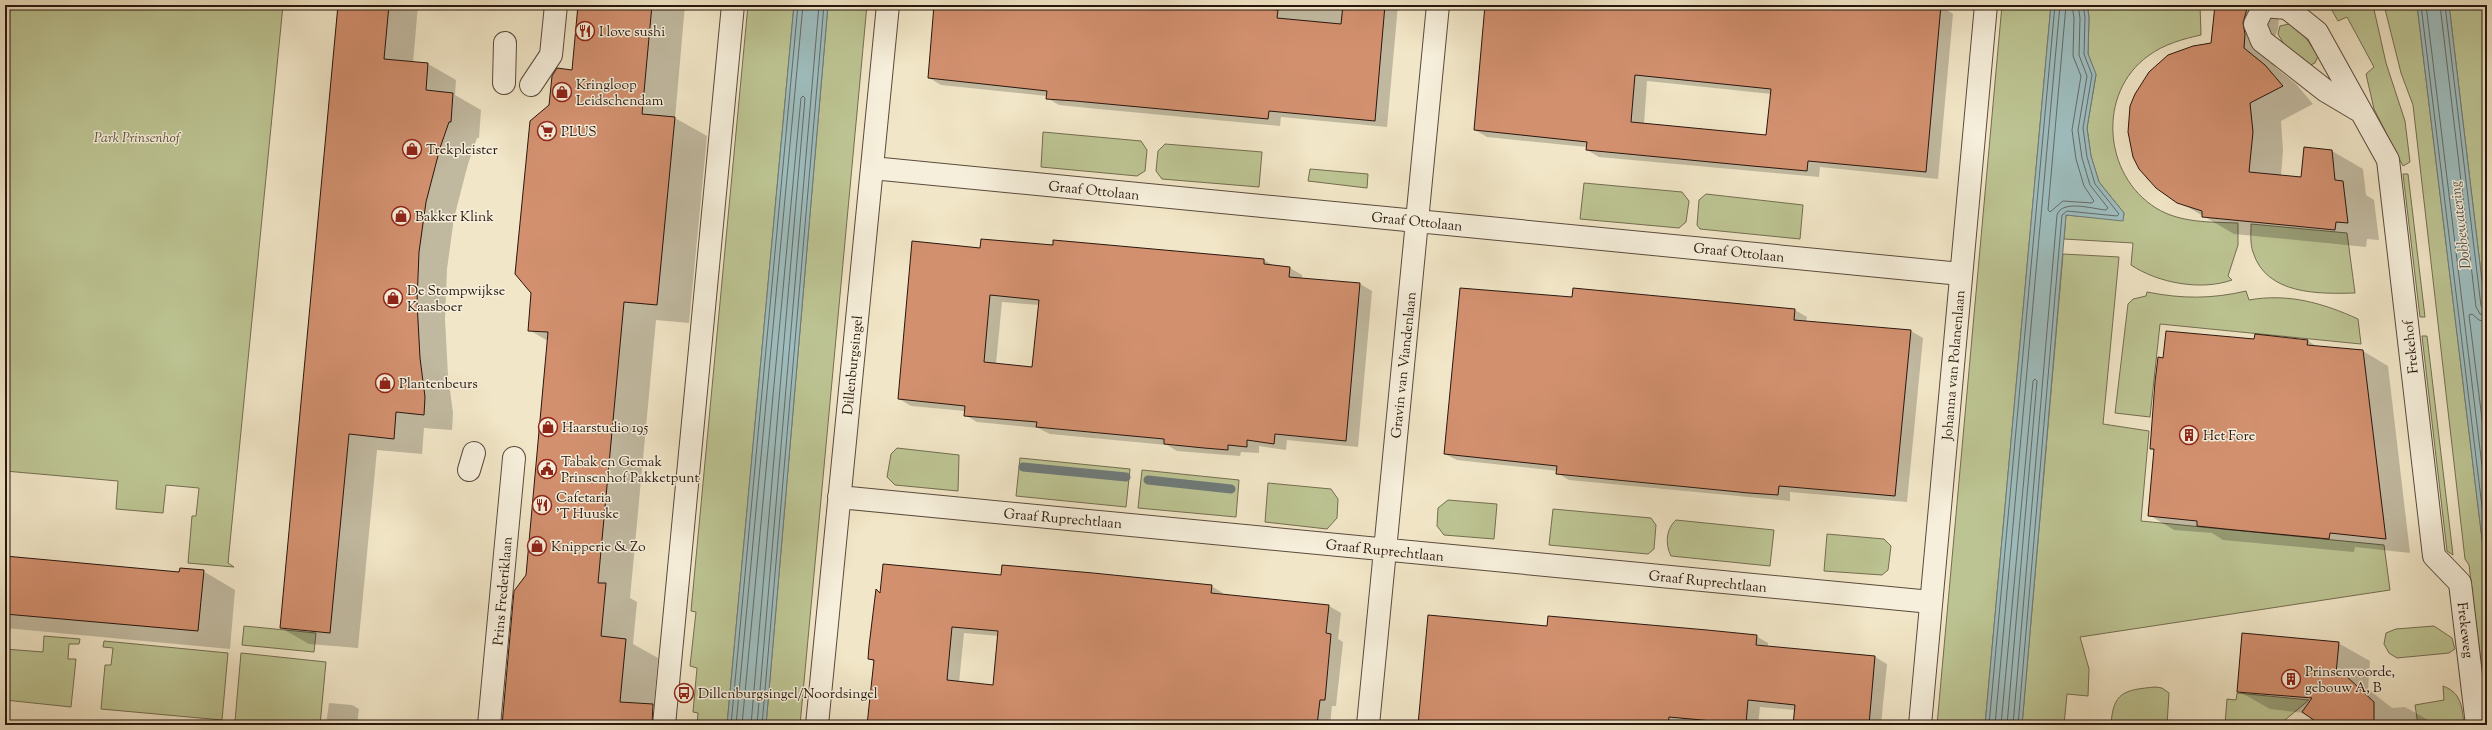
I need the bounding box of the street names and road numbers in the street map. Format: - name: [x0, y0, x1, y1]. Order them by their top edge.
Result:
- street label: Graaf Ottolaan: [1047, 177, 1140, 207]
- street label: Graaf Ottolaan: [1370, 208, 1463, 238]
- street label: Graaf Ottolaan: [1692, 239, 1785, 269]
- street label: Johanna van Polanenlaan: [1938, 289, 1972, 442]
- street label: Gravin van Viandenlaan: [1387, 291, 1423, 439]
- street label: Dillenburgsingel: [839, 314, 869, 416]
- street label: Frekehof: [2399, 318, 2425, 375]
- street label: Graaf Ruprechtlaan: [1003, 505, 1123, 535]
- street label: Prins Frederiklaan: [489, 536, 519, 646]
- street label: Graaf Ruprechtlaan: [1325, 536, 1445, 568]
- street label: Graaf Ruprechtlaan: [1648, 567, 1768, 599]
- street label: Frekeweg: [2451, 601, 2477, 660]

